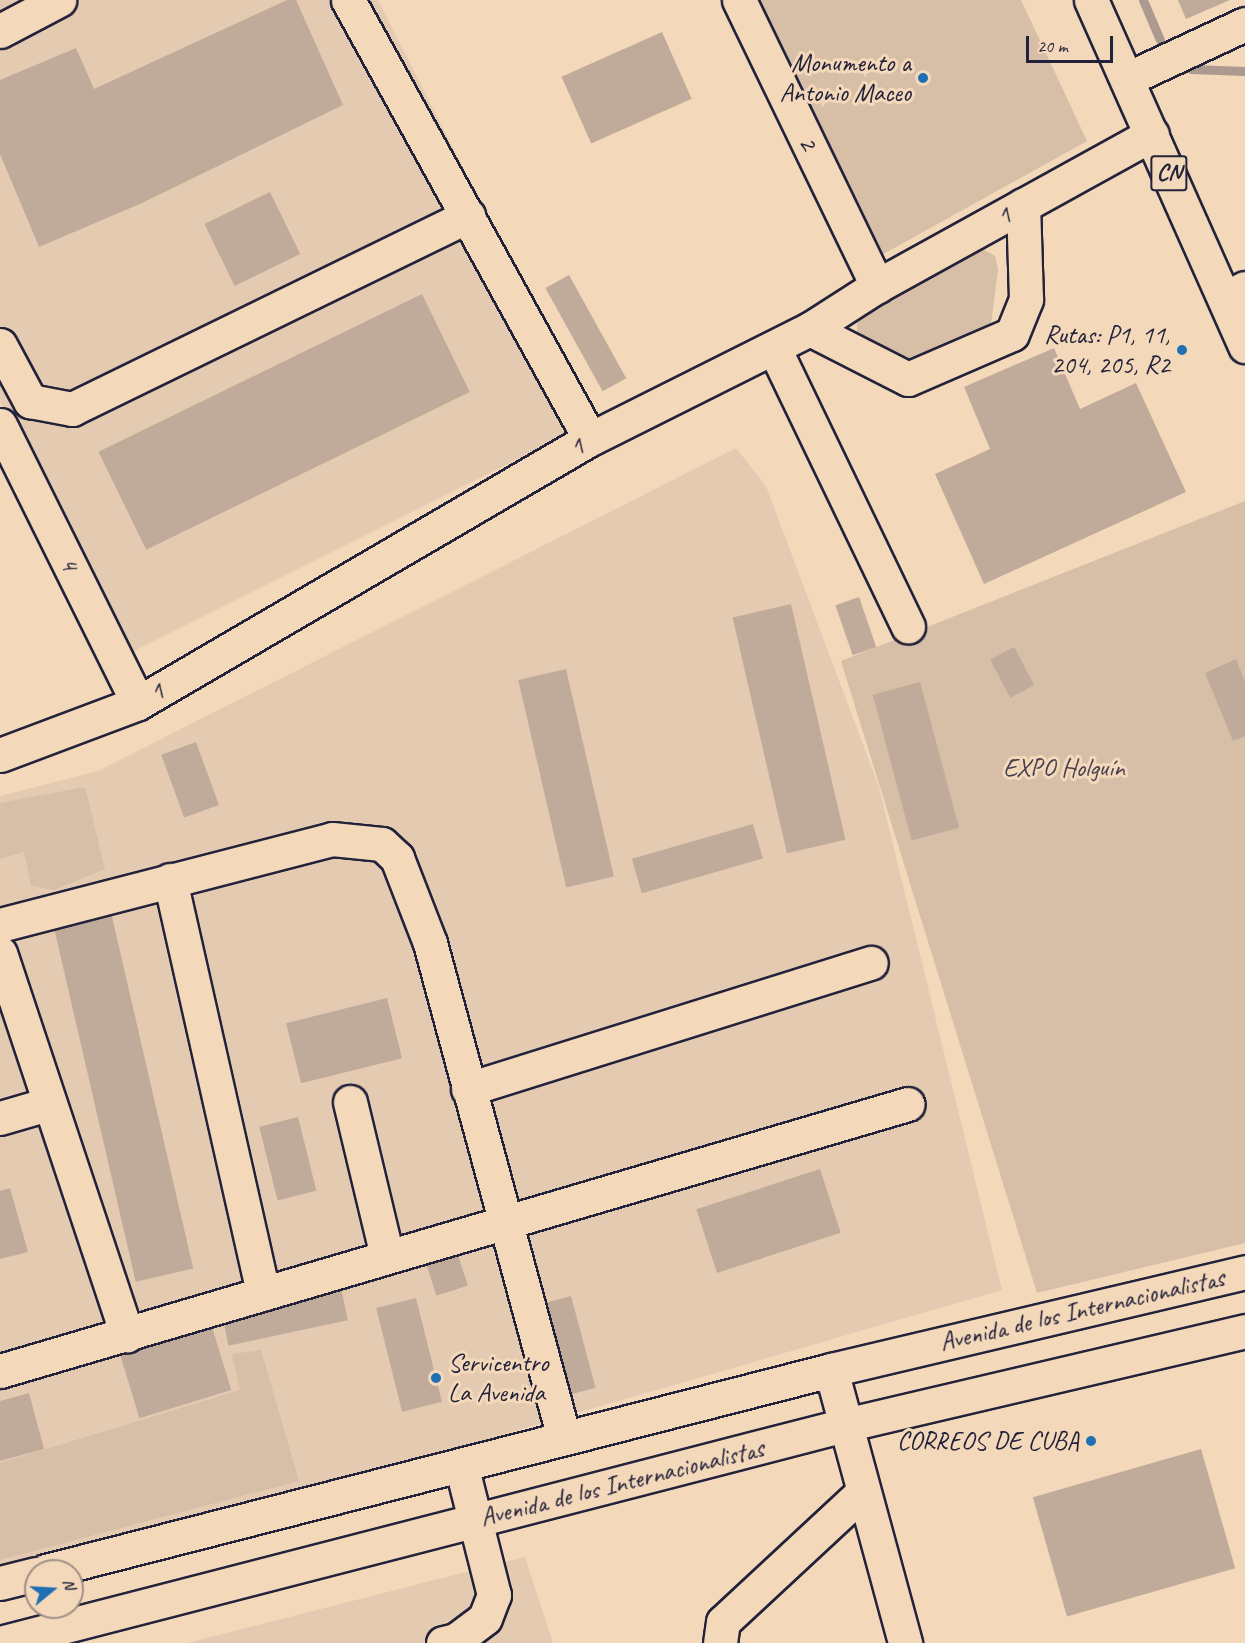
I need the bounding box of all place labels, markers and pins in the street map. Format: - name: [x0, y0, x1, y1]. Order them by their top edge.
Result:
- place label: Monumento a Antonio Maceo: [780, 47, 911, 108]
- marker: Monumento a Antonio Maceo: [916, 71, 930, 85]
- place label: Rutas: P1, 11, 204, 205, R2: [1044, 319, 1170, 380]
- marker: Rutas: P1, 11, 204, 205, R2: [1175, 343, 1189, 357]
- place label: Servicentro La Avenida: [448, 1347, 548, 1408]
- marker: Servicentro La Avenida: [429, 1371, 443, 1385]
- place label: CORREOS DE CUBA: [897, 1425, 1079, 1457]
- marker: CORREOS DE CUBA: [1084, 1434, 1098, 1448]

